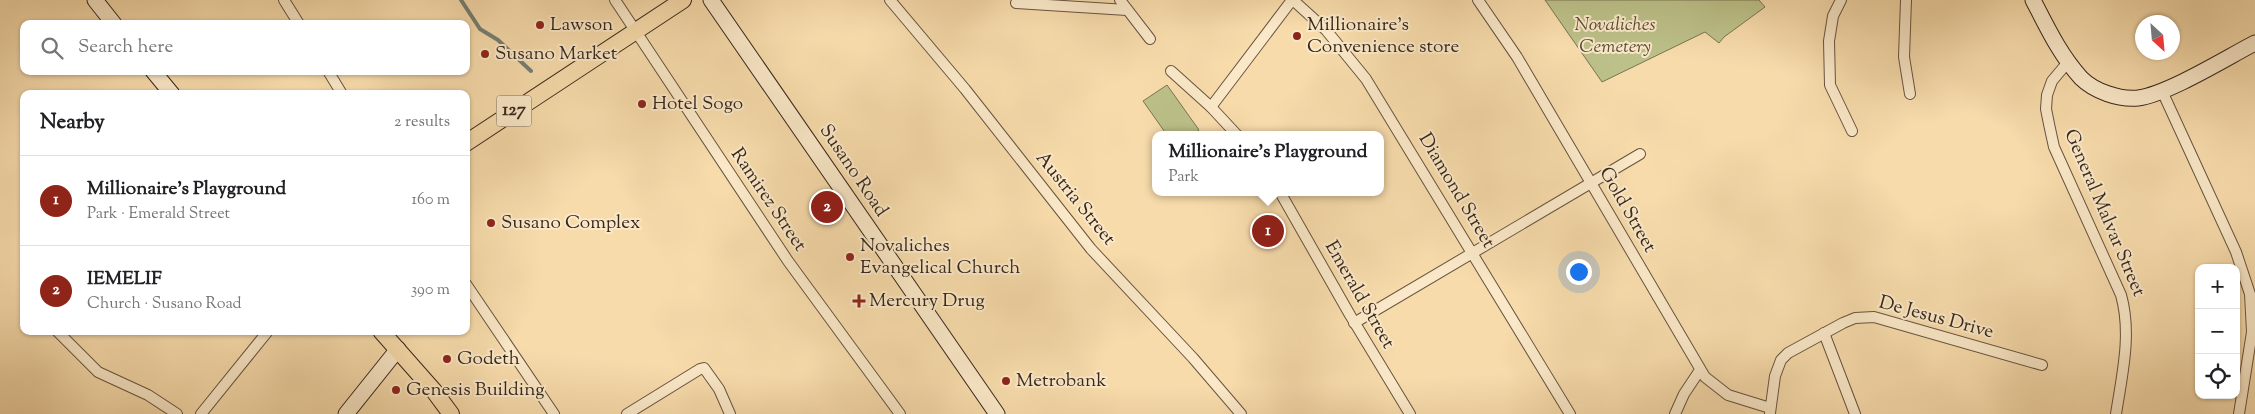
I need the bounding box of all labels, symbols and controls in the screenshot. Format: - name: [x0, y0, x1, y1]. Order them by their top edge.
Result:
- place label: Lawson: [550, 12, 613, 39]
- place label: Millionaire's Convenience store: [1307, 12, 1459, 61]
- park label: Novaliches Cemetery: [1574, 12, 1656, 61]
- north arrow: [2135, 15, 2180, 60]
- marker: Lawson: [534, 19, 546, 31]
- search box: [20, 20, 470, 75]
- marker: Millionaire's Convenience store: [1291, 30, 1303, 42]
- icon: search: [38, 34, 66, 62]
- text: Search here: [78, 34, 173, 61]
- place label: Susano Market: [495, 41, 618, 68]
- marker: Susano Market: [479, 48, 491, 60]
- place label: Hotel Sogo: [652, 91, 743, 118]
- road number: 127: [496, 95, 532, 126]
- marker: Hotel Sogo: [636, 98, 648, 110]
- text: Nearby: [40, 108, 105, 138]
- text: 2 results: [394, 111, 450, 134]
- street label: Susano Road: [812, 119, 894, 223]
- street label: General Malvar Street: [2057, 125, 2152, 301]
- street label: Diamond Street: [1411, 128, 1501, 254]
- popup: [1152, 131, 1384, 196]
- text: Millionaire's Playground: [1168, 139, 1368, 166]
- street label: Ramirez Street: [723, 143, 813, 258]
- street label: Austria Street: [1029, 146, 1122, 252]
- street label: Gold Street: [1592, 162, 1663, 258]
- text: Park: [1168, 166, 1199, 189]
- text: Millionaire's Playground: [87, 176, 286, 203]
- pin: 2: [811, 188, 843, 226]
- text: 1: [53, 189, 59, 212]
- text: 160 m: [412, 189, 450, 212]
- text: Park · Emerald Street: [87, 203, 230, 226]
- place label: Susano Complex: [501, 210, 640, 237]
- pin: 1: [1252, 212, 1284, 250]
- marker: Susano Complex: [485, 217, 497, 229]
- place label: Novaliches Evangelical Church: [860, 233, 1020, 282]
- street label: Emerald Street: [1317, 236, 1401, 354]
- marker: Novaliches Evangelical Church: [844, 251, 856, 263]
- your location: [1566, 259, 1592, 285]
- map controls: [2195, 264, 2240, 399]
- button: +: [2195, 264, 2240, 309]
- text: IEMELIF: [87, 266, 162, 293]
- text: 2: [52, 279, 60, 302]
- text: 390 m: [411, 279, 450, 302]
- place label: Mercury Drug: [869, 288, 985, 315]
- street label: De Jesus Drive: [1876, 290, 1997, 346]
- text: Church · Susano Road: [87, 293, 242, 316]
- marker: Mercury Drug: [853, 295, 865, 307]
- button: −: [2195, 309, 2240, 354]
- place label: Godeth: [457, 346, 520, 373]
- marker: Godeth: [441, 353, 453, 365]
- button: locate: [2195, 354, 2240, 399]
- place label: Metrobank: [1016, 368, 1107, 395]
- marker: Metrobank: [1000, 375, 1012, 387]
- place label: Genesis Building: [406, 377, 545, 404]
- marker: Genesis Building: [390, 384, 402, 396]

